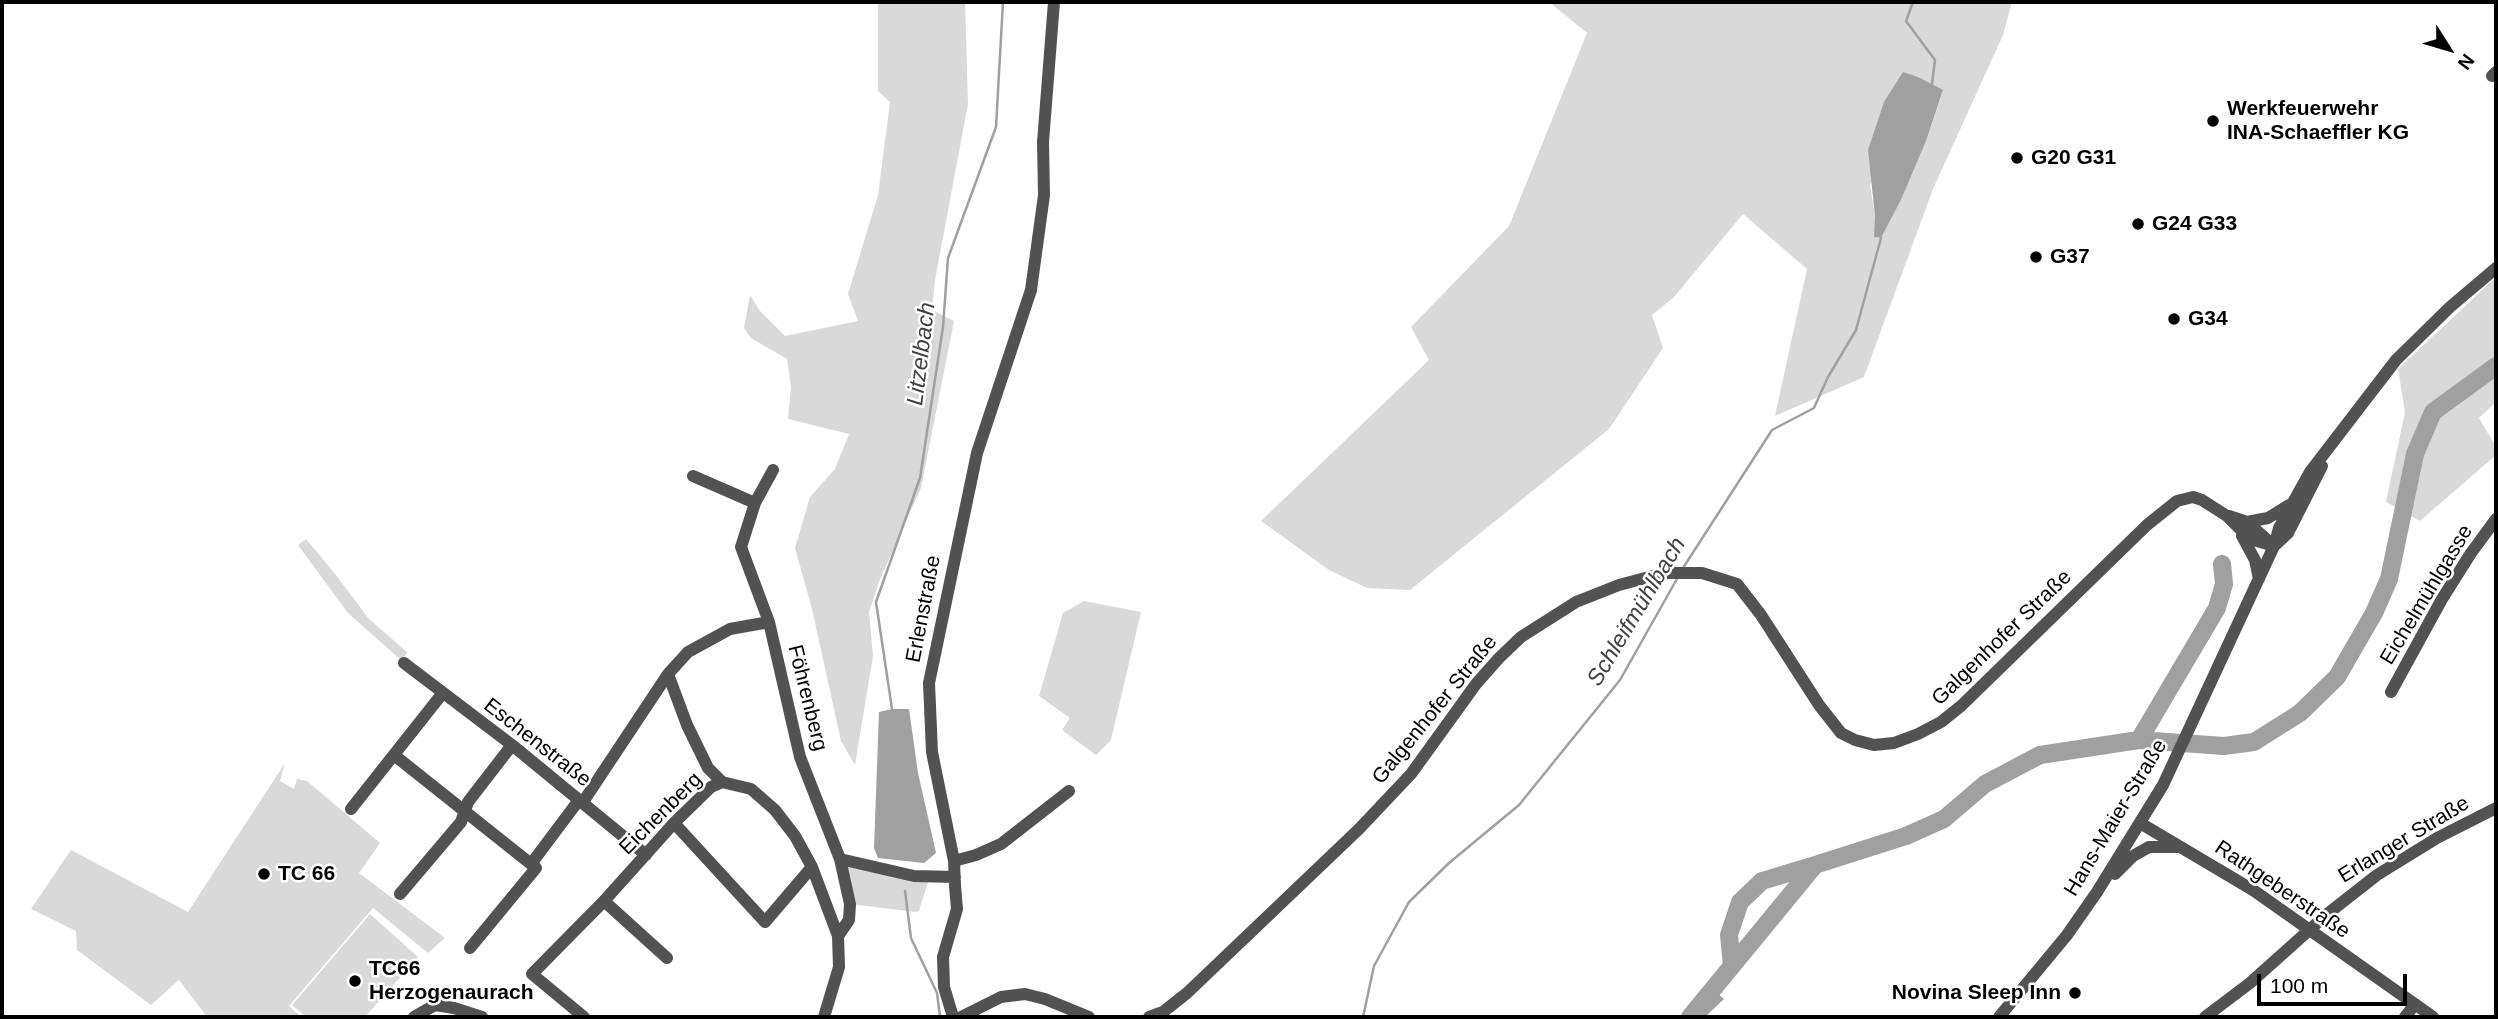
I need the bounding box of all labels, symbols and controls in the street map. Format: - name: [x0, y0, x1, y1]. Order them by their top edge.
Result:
- north arrow: [2414, 14, 2484, 84]
- text: N: [2454, 50, 2479, 74]
- place label: Werkfeuerwehr INA-Schaeffler KG: [2227, 96, 2409, 146]
- marker: Werkfeuerwehr INA-Schaeffler KG: [2205, 113, 2221, 129]
- place label: G20 G31: [2031, 145, 2116, 171]
- marker: G20 G31: [2009, 150, 2025, 166]
- place label: G24 G33: [2152, 211, 2237, 237]
- marker: G24 G33: [2130, 216, 2146, 232]
- place label: G37: [2050, 244, 2090, 270]
- marker: G37: [2028, 249, 2044, 265]
- water label: Litzelbach: [902, 301, 942, 407]
- place label: G34: [2188, 306, 2228, 332]
- marker: G34: [2166, 311, 2182, 327]
- street label: Eichelmühlgasse: [2375, 520, 2479, 670]
- water label: Schleifmühlbach: [1582, 533, 1692, 691]
- street label: Erlenstraße: [901, 553, 947, 665]
- street label: Galgenhofer Straße: [1927, 565, 2077, 711]
- street label: Galgenhofer Straße: [1367, 630, 1503, 790]
- street label: Föhrenberg: [782, 642, 832, 754]
- street label: Eschenstraße: [478, 693, 596, 793]
- street label: Hans-Maier-Straße: [2059, 735, 2173, 901]
- street label: Eichenberg: [615, 768, 707, 860]
- street label: Erlanger Straße: [2334, 791, 2474, 889]
- street label: Rathgeberstraße: [2210, 835, 2354, 945]
- place label: TC 66: [278, 861, 335, 887]
- marker: TC 66: [256, 866, 272, 882]
- place label: TC66 Herzogenaurach: [369, 956, 534, 1006]
- scale bar: [2260, 960, 2410, 1004]
- marker: TC66 Herzogenaurach: [347, 973, 363, 989]
- text: 100 m: [2270, 974, 2328, 997]
- place label: Novina Sleep Inn: [1892, 980, 2061, 1006]
- marker: Novina Sleep Inn: [2067, 985, 2083, 1001]

